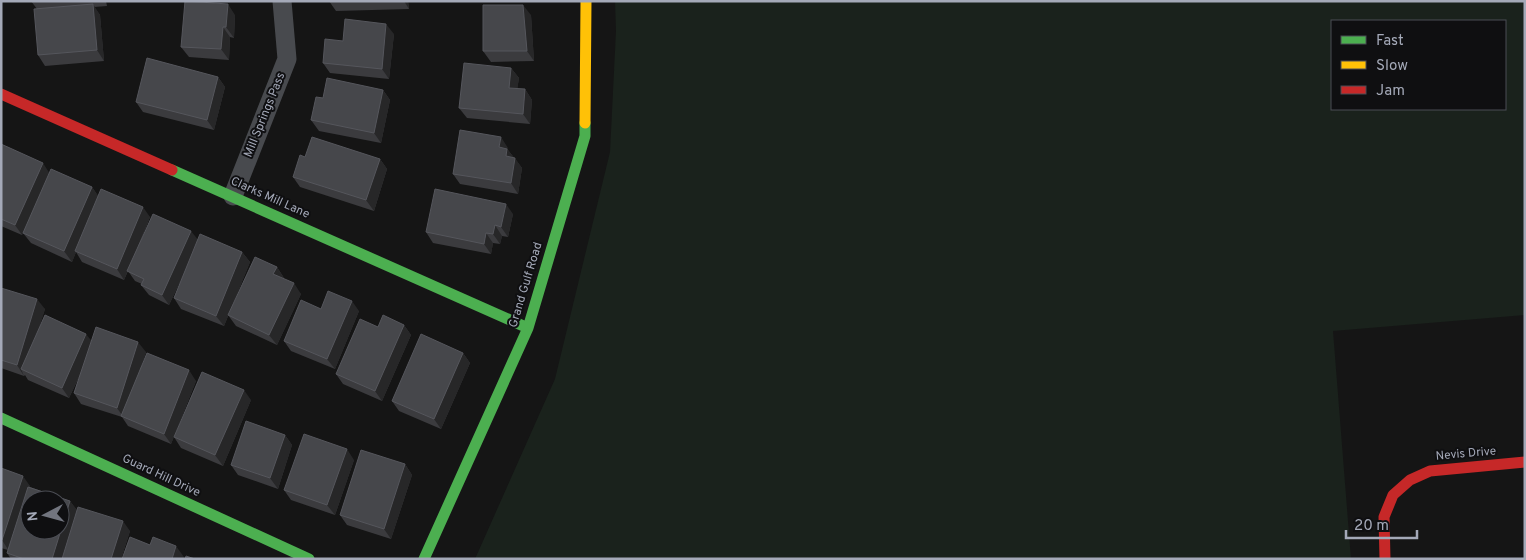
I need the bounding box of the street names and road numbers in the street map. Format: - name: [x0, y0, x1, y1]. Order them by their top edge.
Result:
- street label: Mill Springs Pass: [241, 70, 289, 160]
- street label: Clarks Mill Lane: [228, 173, 312, 223]
- street label: Grand Gulf Road: [505, 240, 547, 330]
- street label: Nevis Drive: [1435, 443, 1497, 465]
- street label: Guard Hill Drive: [119, 451, 203, 501]

